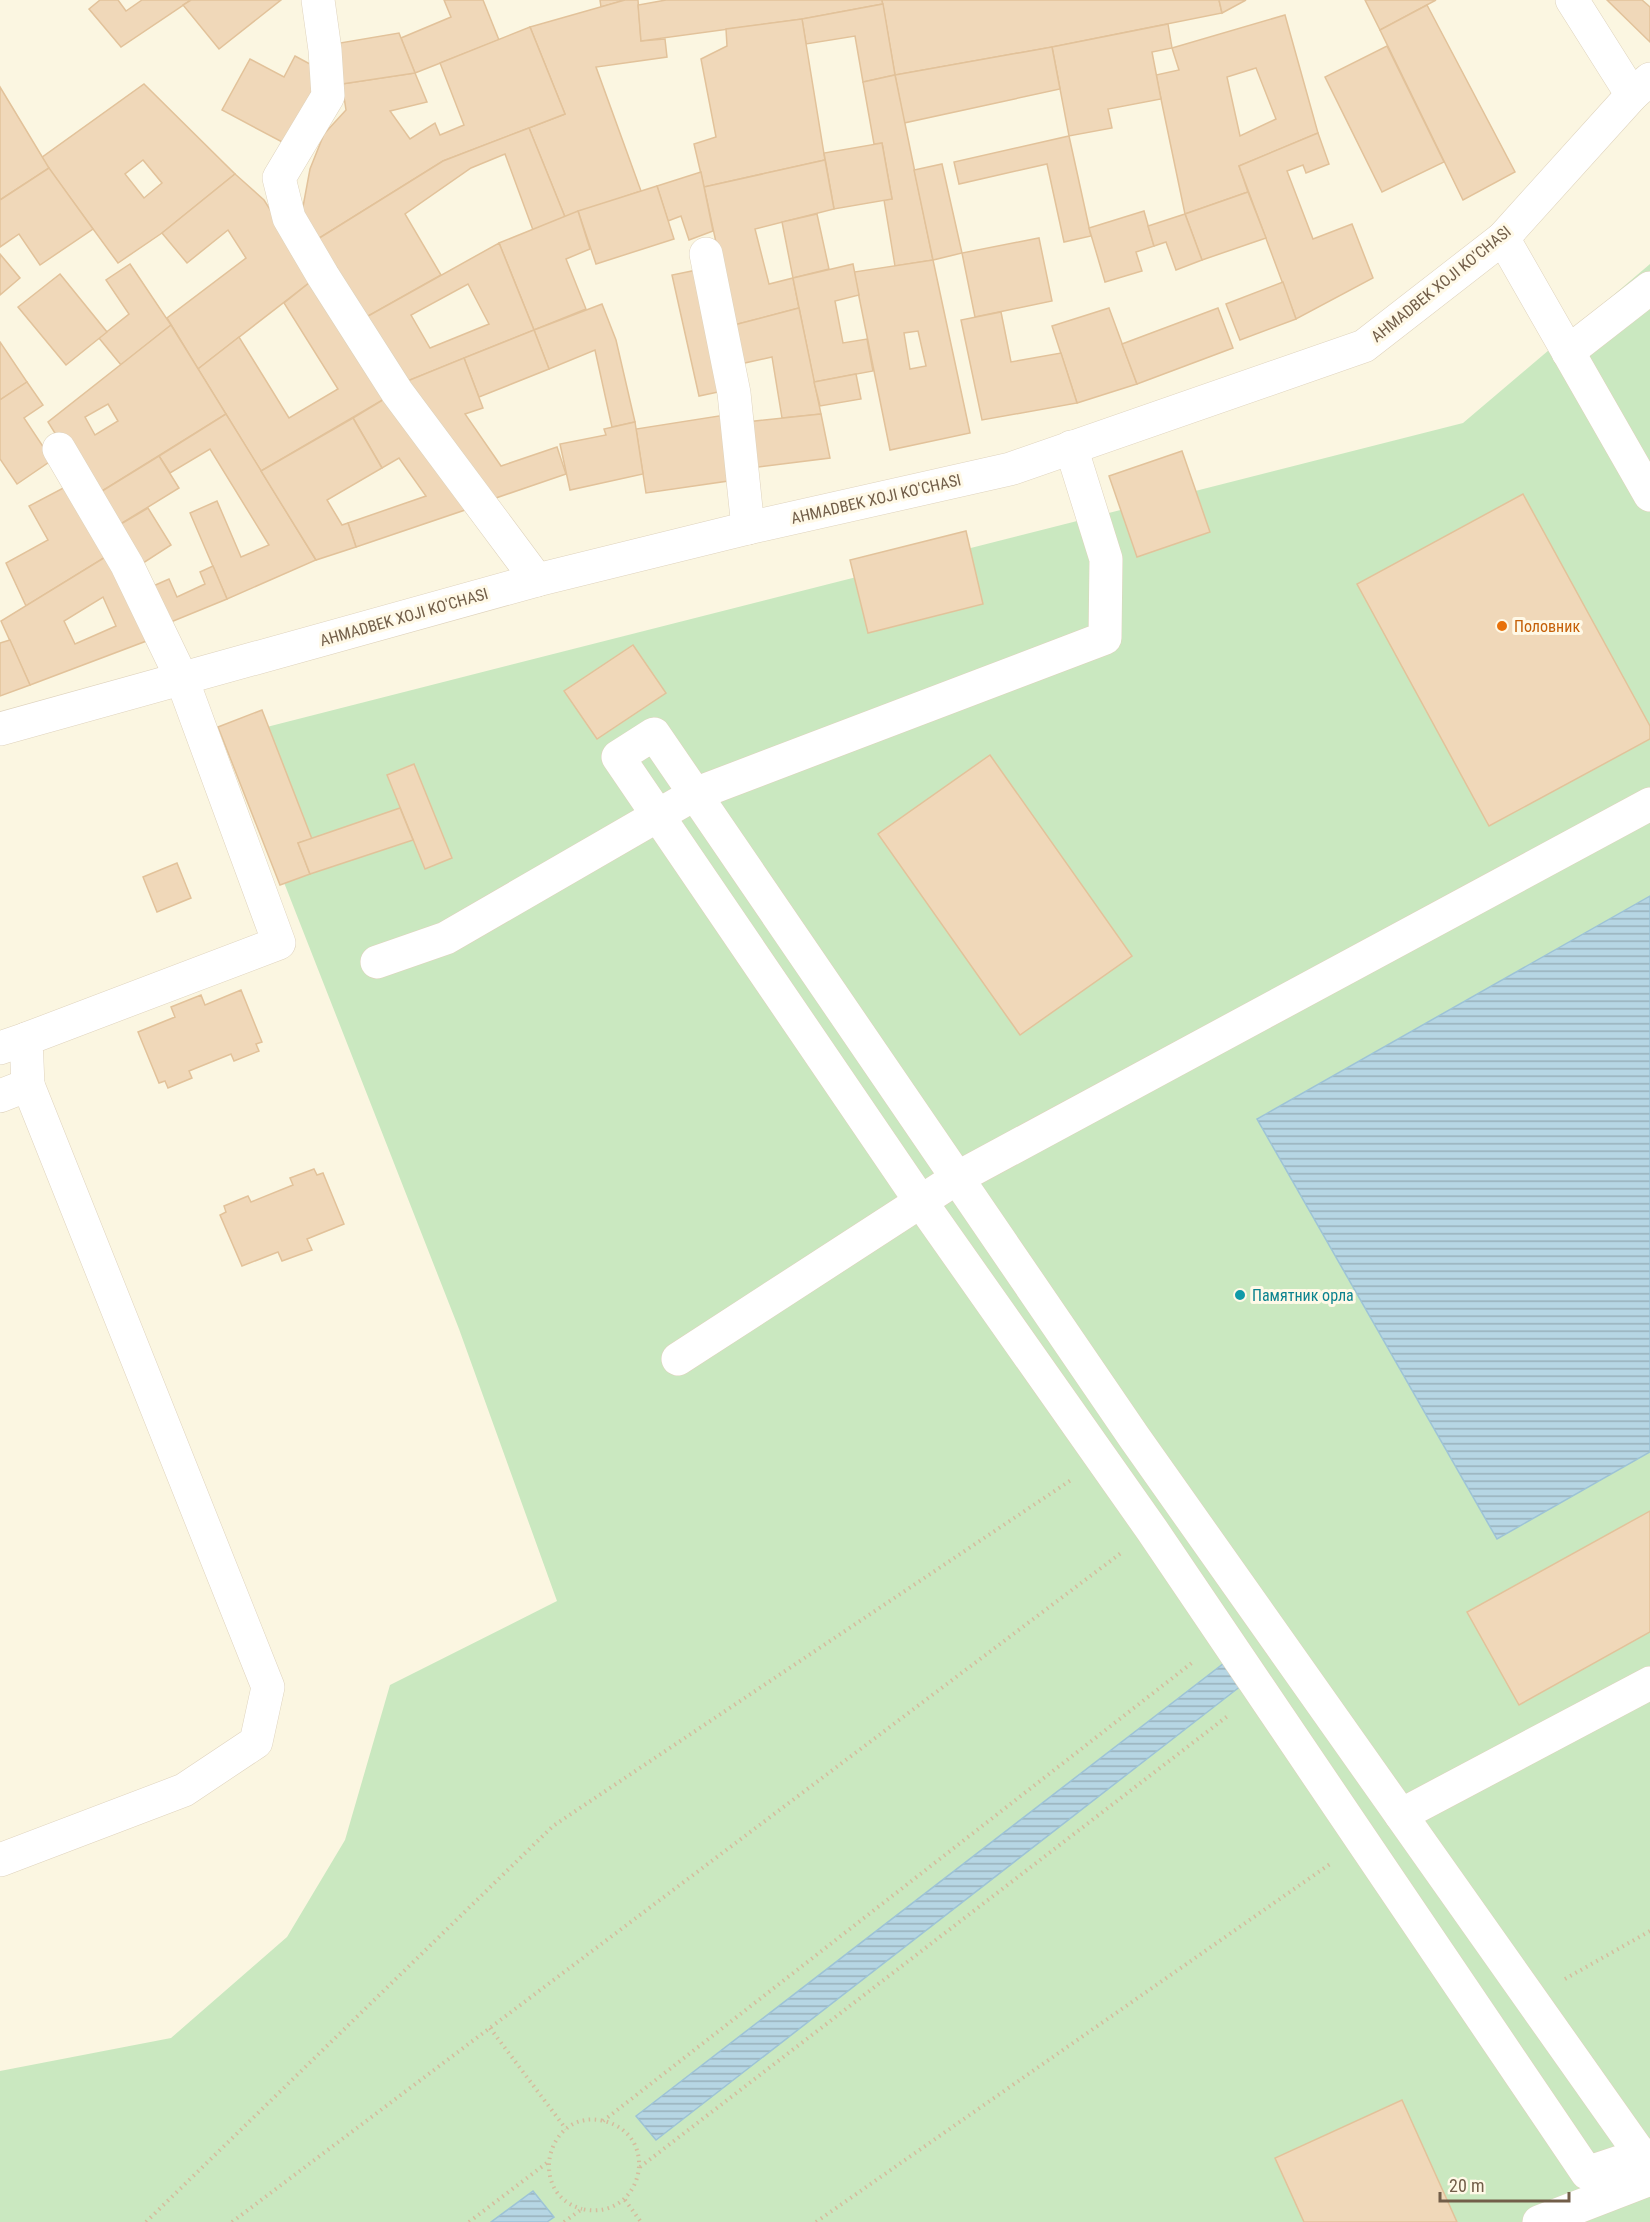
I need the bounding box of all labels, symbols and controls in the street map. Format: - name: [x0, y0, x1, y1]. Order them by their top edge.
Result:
- street label: AHMADBEK XOJI KO'CHASI: [1367, 222, 1515, 346]
- street label: AHMADBEK XOJI KO'CHASI: [789, 470, 963, 528]
- street label: AHMADBEK XOJI KO'CHASI: [318, 584, 490, 650]
- place label: Половник: [1514, 617, 1580, 636]
- marker: Половник: [1495, 619, 1509, 633]
- place label: Памятник орла: [1252, 1286, 1354, 1305]
- marker: Памятник орла: [1233, 1288, 1247, 1302]
- scale bar: [1440, 2165, 1569, 2203]
- text: 20 m: [1449, 2175, 1484, 2196]

